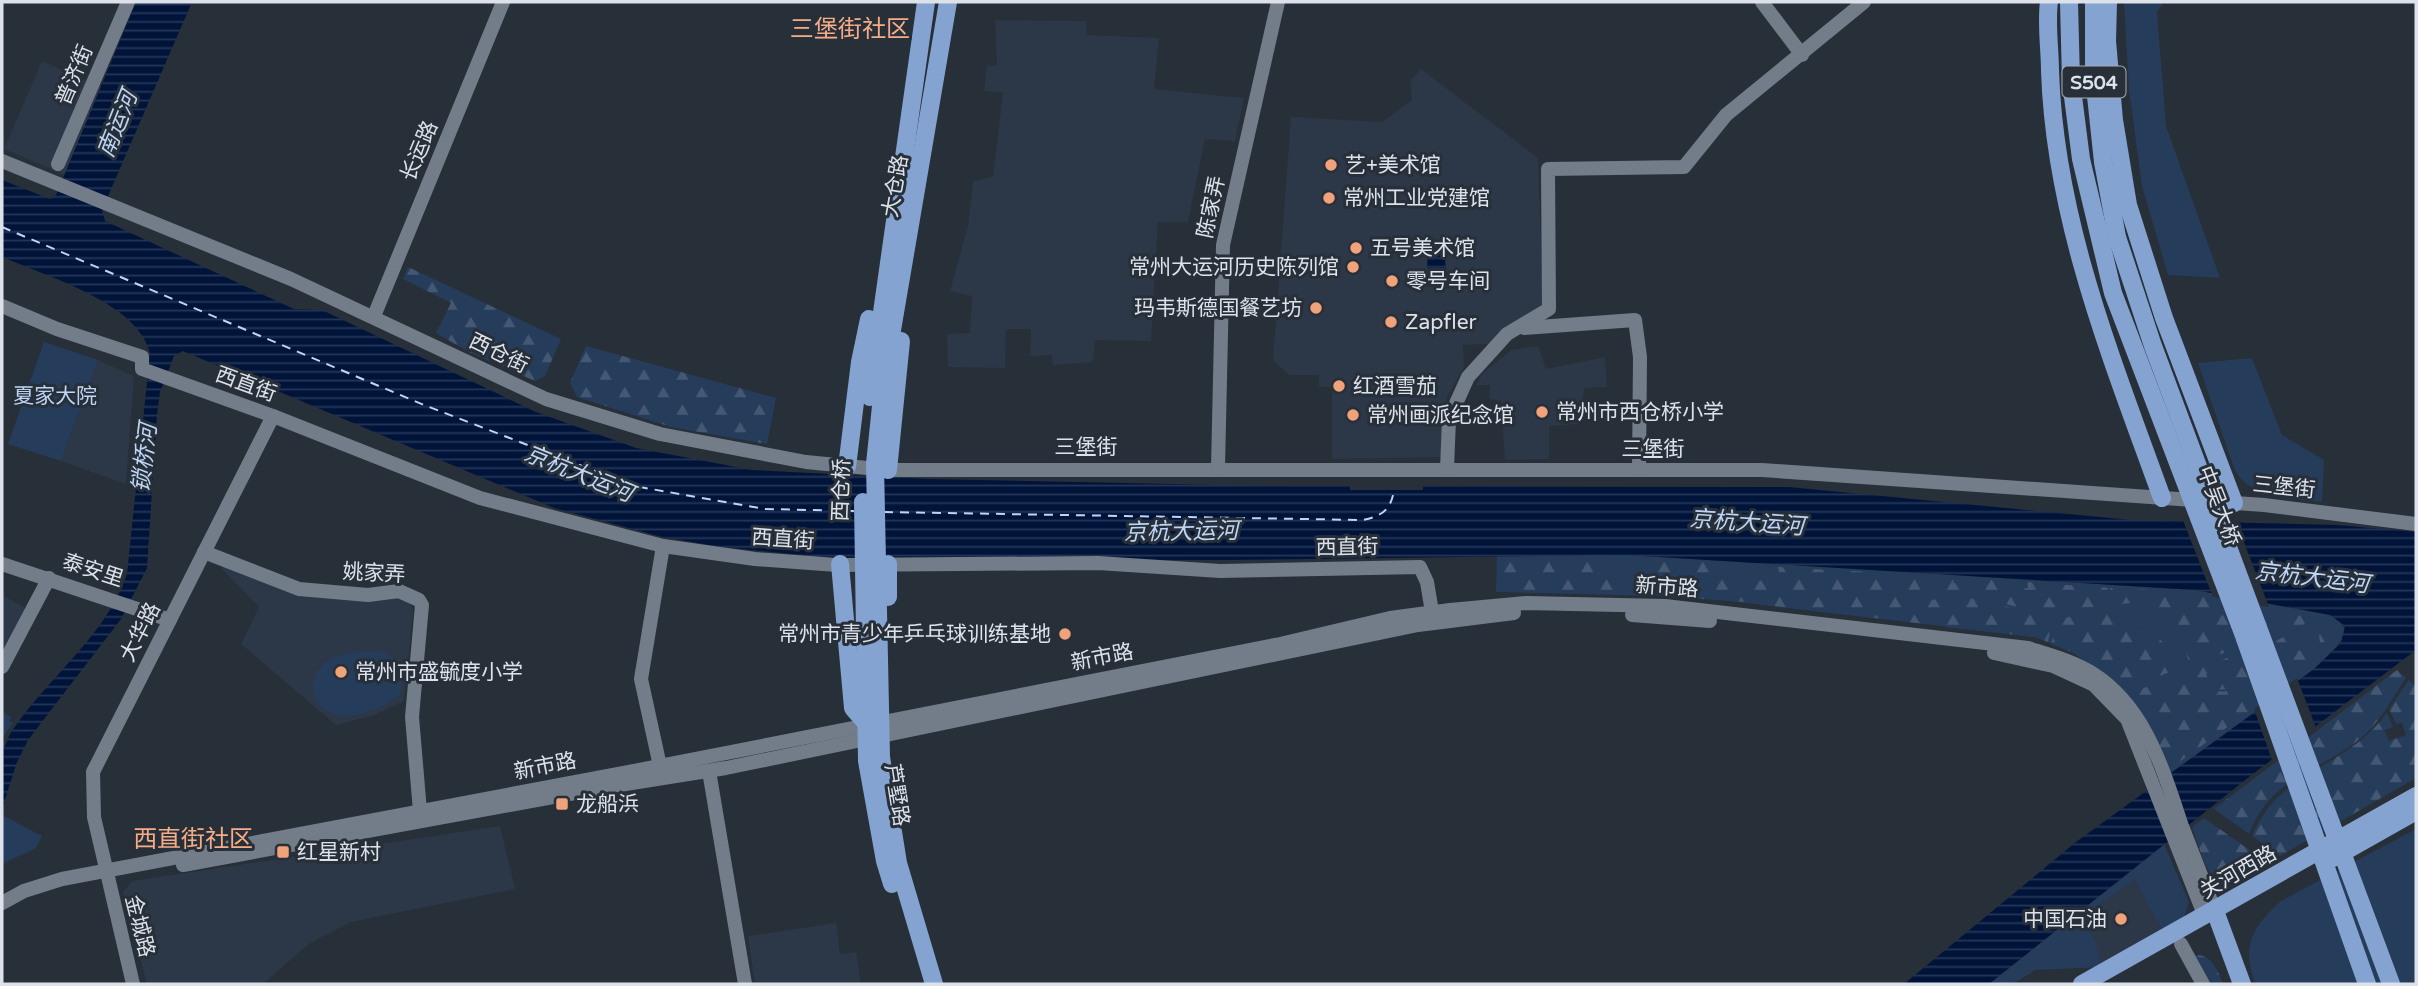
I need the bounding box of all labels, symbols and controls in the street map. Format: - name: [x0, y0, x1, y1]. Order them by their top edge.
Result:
- district label: 三堡街社区: [790, 15, 910, 44]
- street label: 普济街: [51, 41, 98, 109]
- road number: S504: [2062, 66, 2126, 97]
- water label: 南运河: [92, 83, 145, 162]
- street label: 长运路: [396, 117, 443, 185]
- street label: 大仓路: [878, 153, 913, 219]
- place label: 艺+美术馆: [1345, 153, 1441, 178]
- marker: 艺+美术馆: [1323, 157, 1339, 173]
- street label: 陈家弄: [1193, 174, 1230, 241]
- place label: 常州工业党建馆: [1343, 186, 1490, 211]
- marker: 常州工业党建馆: [1321, 190, 1337, 206]
- place label: 五号美术馆: [1370, 236, 1475, 261]
- marker: 五号美术馆: [1348, 240, 1364, 256]
- place label: 常州大运河历史陈列馆: [1129, 255, 1339, 280]
- marker: 常州大运河历史陈列馆: [1345, 259, 1361, 275]
- place label: 零号车间: [1406, 269, 1490, 294]
- marker: 零号车间: [1384, 273, 1400, 289]
- place label: 玛韦斯德国餐艺坊: [1134, 296, 1302, 321]
- marker: 玛韦斯德国餐艺坊: [1308, 300, 1324, 316]
- place label: Zapfler: [1405, 310, 1477, 335]
- marker: Zapfler: [1383, 314, 1399, 330]
- street label: 西仓街: [465, 328, 533, 378]
- street label: 西直街: [212, 362, 280, 407]
- place label: 红酒雪茄: [1353, 374, 1437, 399]
- marker: 红酒雪茄: [1331, 378, 1347, 394]
- park label: 夏家大院: [13, 384, 97, 409]
- place label: 常州市西仓桥小学: [1556, 400, 1724, 425]
- place label: 常州画派纪念馆: [1367, 403, 1514, 428]
- marker: 常州市西仓桥小学: [1534, 404, 1550, 420]
- marker: 常州画派纪念馆: [1345, 407, 1361, 423]
- water label: 锁桥河: [127, 418, 164, 494]
- street label: 三堡街: [1055, 435, 1118, 460]
- street label: 三堡街: [1622, 437, 1685, 462]
- water label: 京杭大运河: [520, 439, 641, 510]
- street label: 西仓桥: [828, 458, 855, 522]
- street label: 中吴大桥: [2192, 462, 2245, 550]
- street label: 三堡街: [2251, 472, 2317, 503]
- water label: 京杭大运河: [1689, 505, 1809, 541]
- water label: 京杭大运河: [1123, 517, 1243, 547]
- street label: 西直街: [751, 525, 815, 554]
- street label: 西直街: [1315, 534, 1379, 561]
- street label: 泰安里: [59, 549, 127, 592]
- water label: 京杭大运河: [2253, 557, 2375, 599]
- street label: 姚家弄: [342, 559, 406, 588]
- street label: 新市路: [1635, 573, 1699, 602]
- street label: 大华路: [115, 598, 166, 666]
- place label: 常州市青少年乒乓球训练基地: [778, 622, 1051, 647]
- marker: 常州市青少年乒乓球训练基地: [1057, 626, 1073, 642]
- street label: 新市路: [1069, 639, 1135, 676]
- place label: 常州市盛毓度小学: [355, 660, 523, 685]
- marker: 常州市盛毓度小学: [333, 664, 349, 680]
- street label: 新市路: [512, 748, 578, 785]
- street label: 芦墅路: [879, 762, 914, 828]
- place label: 龙船浜: [576, 792, 639, 817]
- marker: 龙船浜: [554, 796, 570, 812]
- district label: 西直街社区: [133, 825, 253, 854]
- place label: 红星新村: [297, 840, 381, 865]
- street label: 关河西路: [2196, 841, 2281, 904]
- marker: 红星新村: [275, 844, 291, 860]
- street label: 金城路: [120, 893, 159, 960]
- place label: 中国石油: [2023, 907, 2107, 932]
- marker: 中国石油: [2113, 911, 2129, 927]

